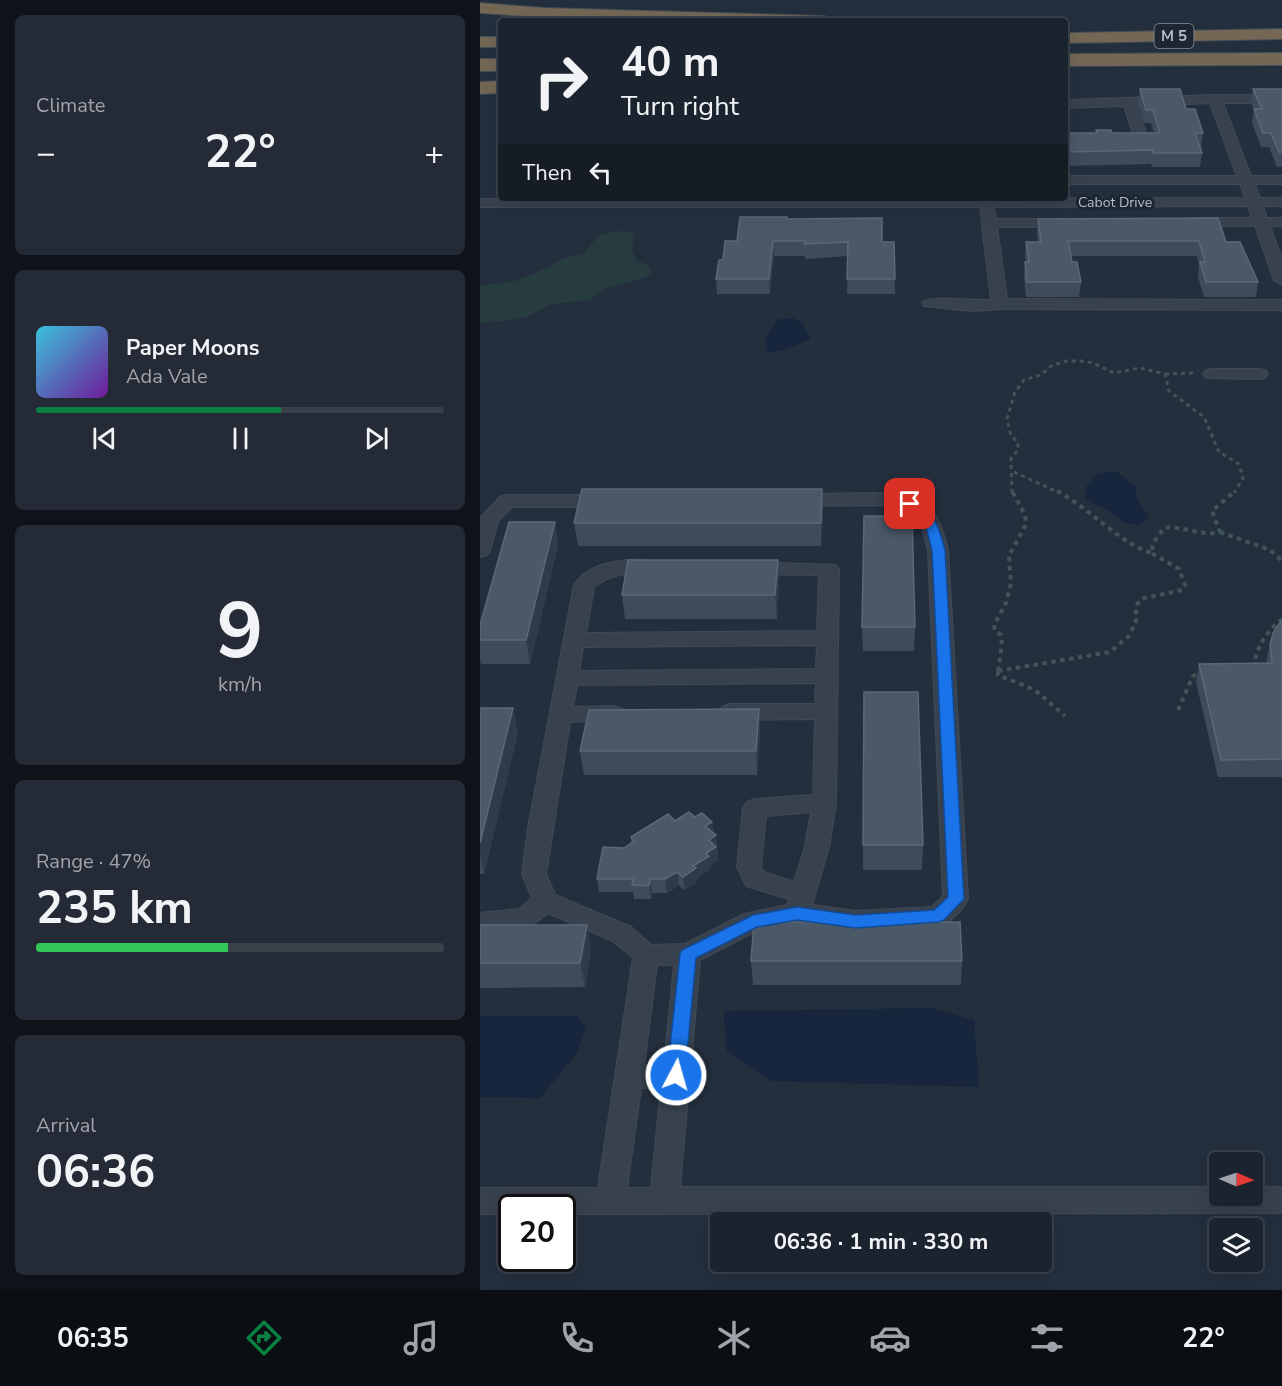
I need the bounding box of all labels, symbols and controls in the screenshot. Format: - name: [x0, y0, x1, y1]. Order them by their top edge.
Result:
- road number: M 5: [1154, 24, 1194, 48]
- text: 40 m: [621, 34, 720, 91]
- icon: right: [522, 42, 600, 120]
- text: Turn right: [621, 88, 739, 125]
- text: Climate: [36, 92, 105, 119]
- text: 22°: [204, 122, 276, 183]
- text: −: [36, 131, 56, 176]
- text: +: [424, 131, 444, 176]
- icon: left: [584, 156, 617, 189]
- text: Then: [522, 158, 572, 188]
- street label: Cabot Drive: [1078, 193, 1152, 212]
- text: Paper Moons: [126, 333, 260, 363]
- text: Ada Vale: [126, 363, 208, 390]
- icon: previous: [88, 422, 121, 455]
- icon: pause: [224, 422, 257, 455]
- icon: next: [360, 422, 393, 455]
- pin: [884, 478, 935, 529]
- icon: arrive: [893, 487, 926, 520]
- text: 9: [217, 578, 263, 685]
- text: km/h: [218, 671, 262, 698]
- text: Range · 47%: [36, 848, 151, 875]
- text: 235 km: [36, 878, 193, 939]
- position arrow: [644, 1043, 708, 1107]
- text: Arrival: [36, 1112, 96, 1139]
- text: 06:36: [36, 1142, 155, 1203]
- north arrow: [1209, 1152, 1263, 1206]
- map controls: [1209, 1152, 1263, 1272]
- speed limit sign: 20: [498, 1194, 576, 1272]
- button: layers: [1209, 1218, 1263, 1272]
- text: 06:36 · 1 min · 330 m: [774, 1227, 988, 1257]
- icon: directions: [243, 1317, 285, 1359]
- icon: music: [400, 1317, 442, 1359]
- icon: phone: [556, 1317, 598, 1359]
- icon: climate: [713, 1317, 755, 1359]
- icon: car: [869, 1317, 911, 1359]
- icon: filters: [1026, 1317, 1068, 1359]
- text: 06:35: [57, 1320, 129, 1357]
- text: 22°: [1182, 1320, 1225, 1357]

